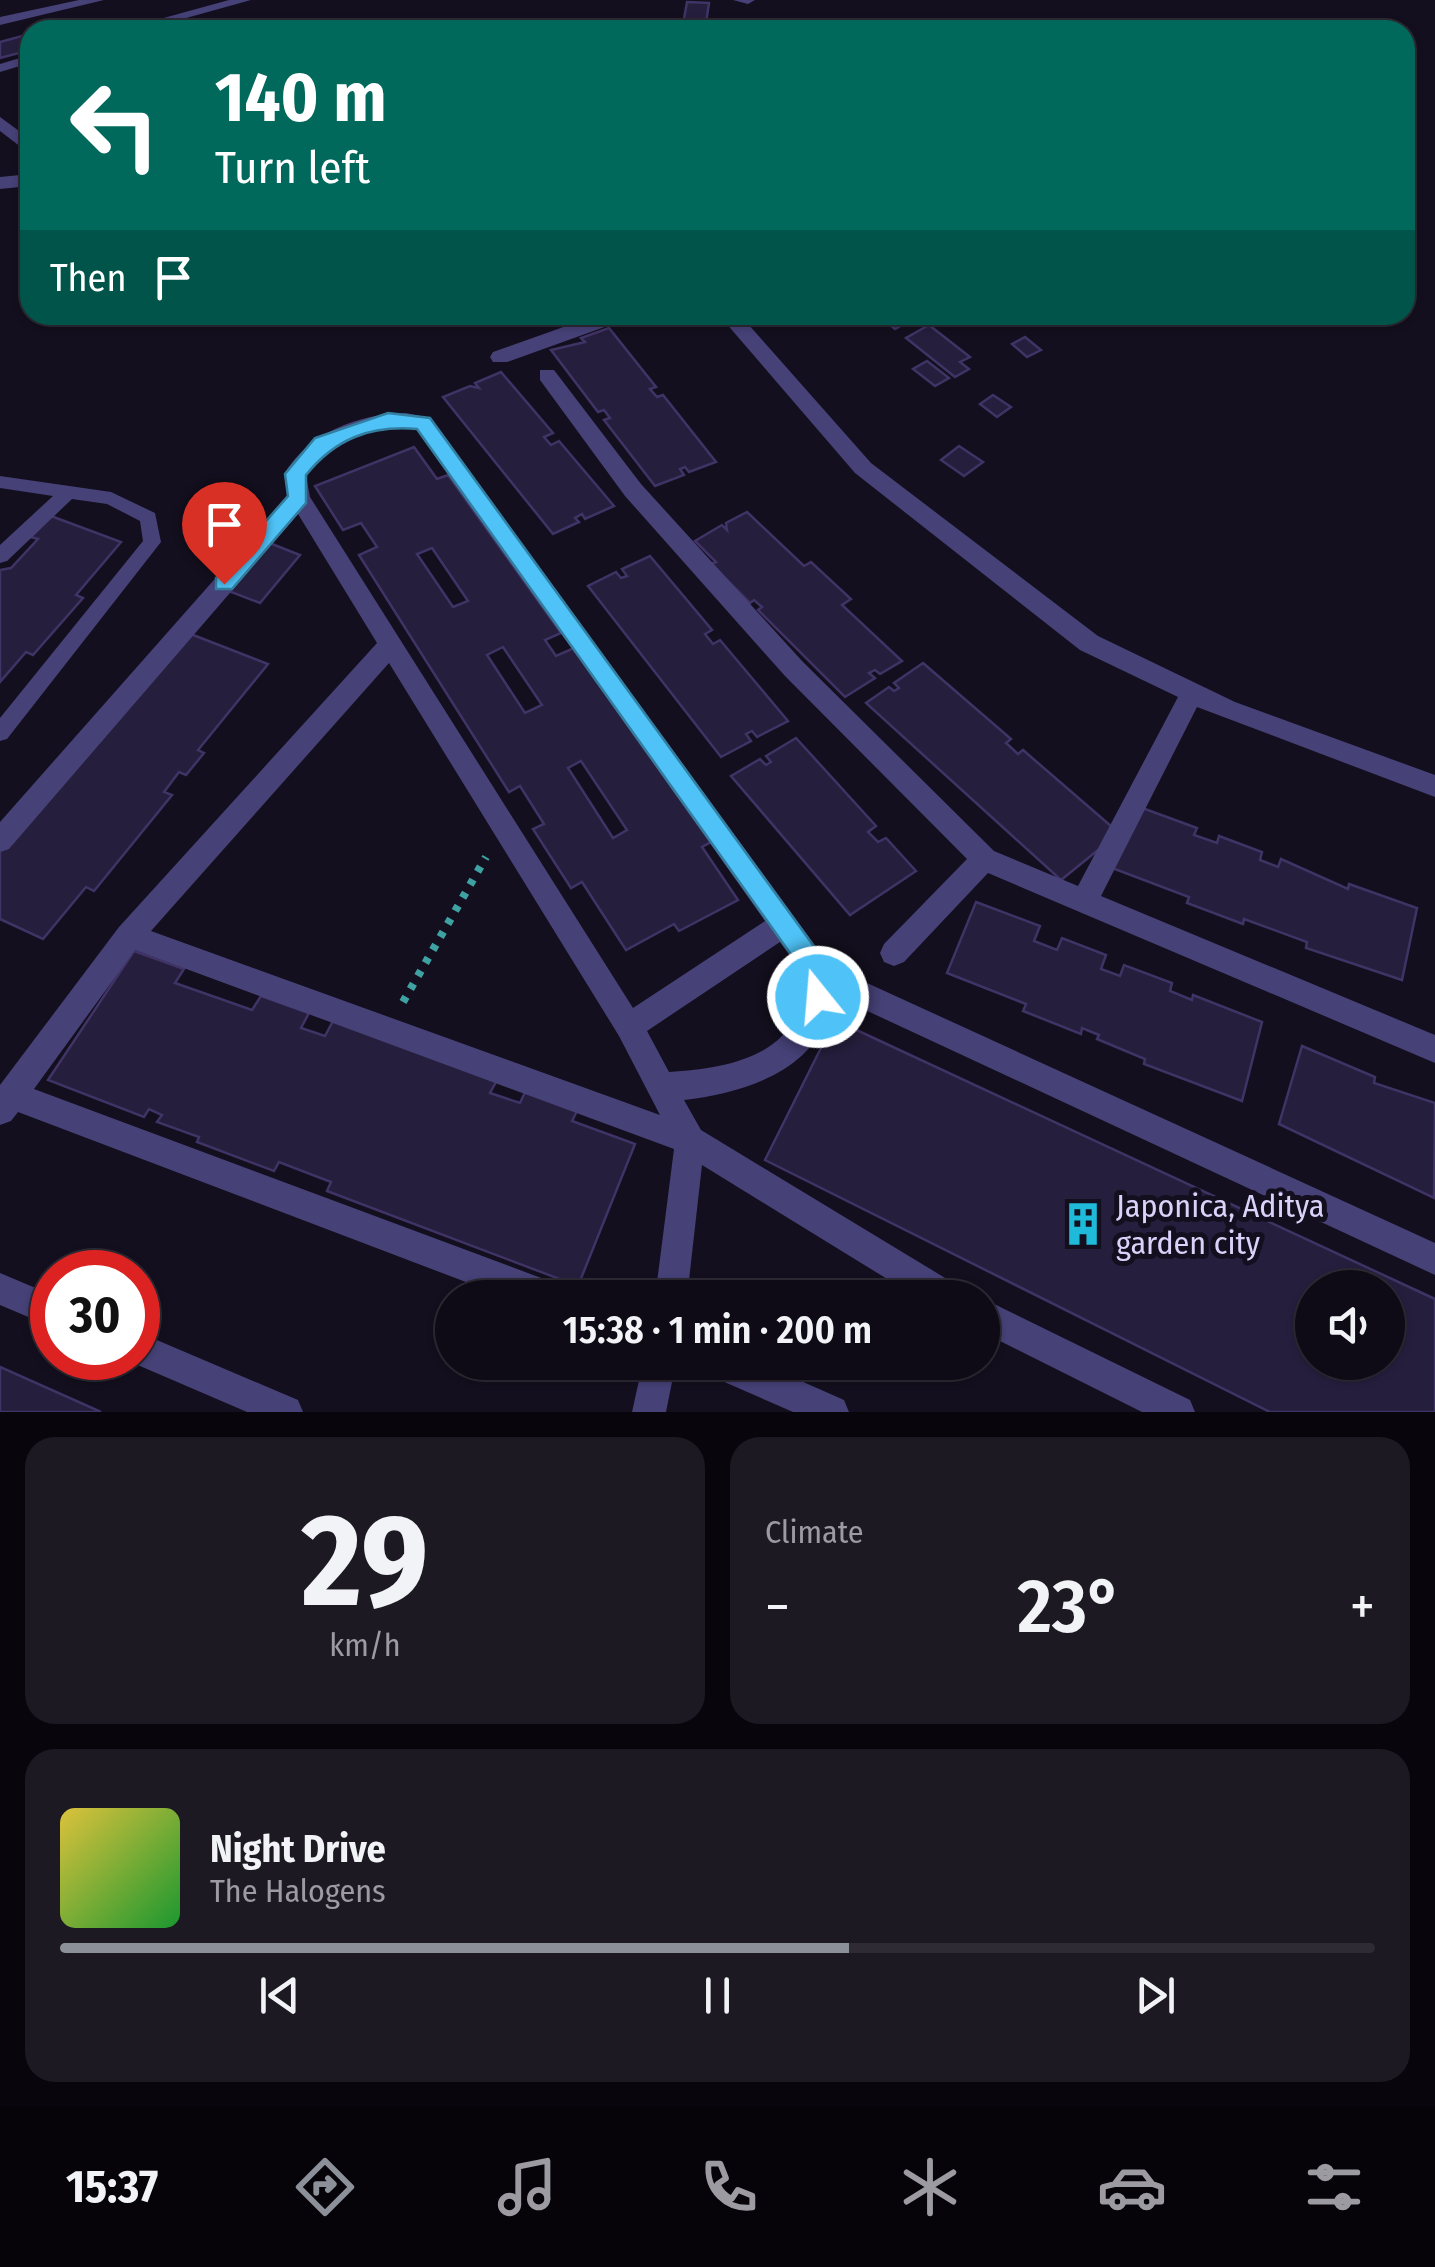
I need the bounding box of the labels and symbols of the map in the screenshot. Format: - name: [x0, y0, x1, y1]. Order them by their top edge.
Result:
- pin: [182, 482, 267, 585]
- position arrow: [766, 945, 870, 1049]
- place label: Japonica, Aditya garden city: [1116, 1187, 1324, 1262]
- building icon: Japonica, Aditya garden city: [1059, 1200, 1107, 1248]
- speed limit sign: 30: [30, 1250, 160, 1380]

